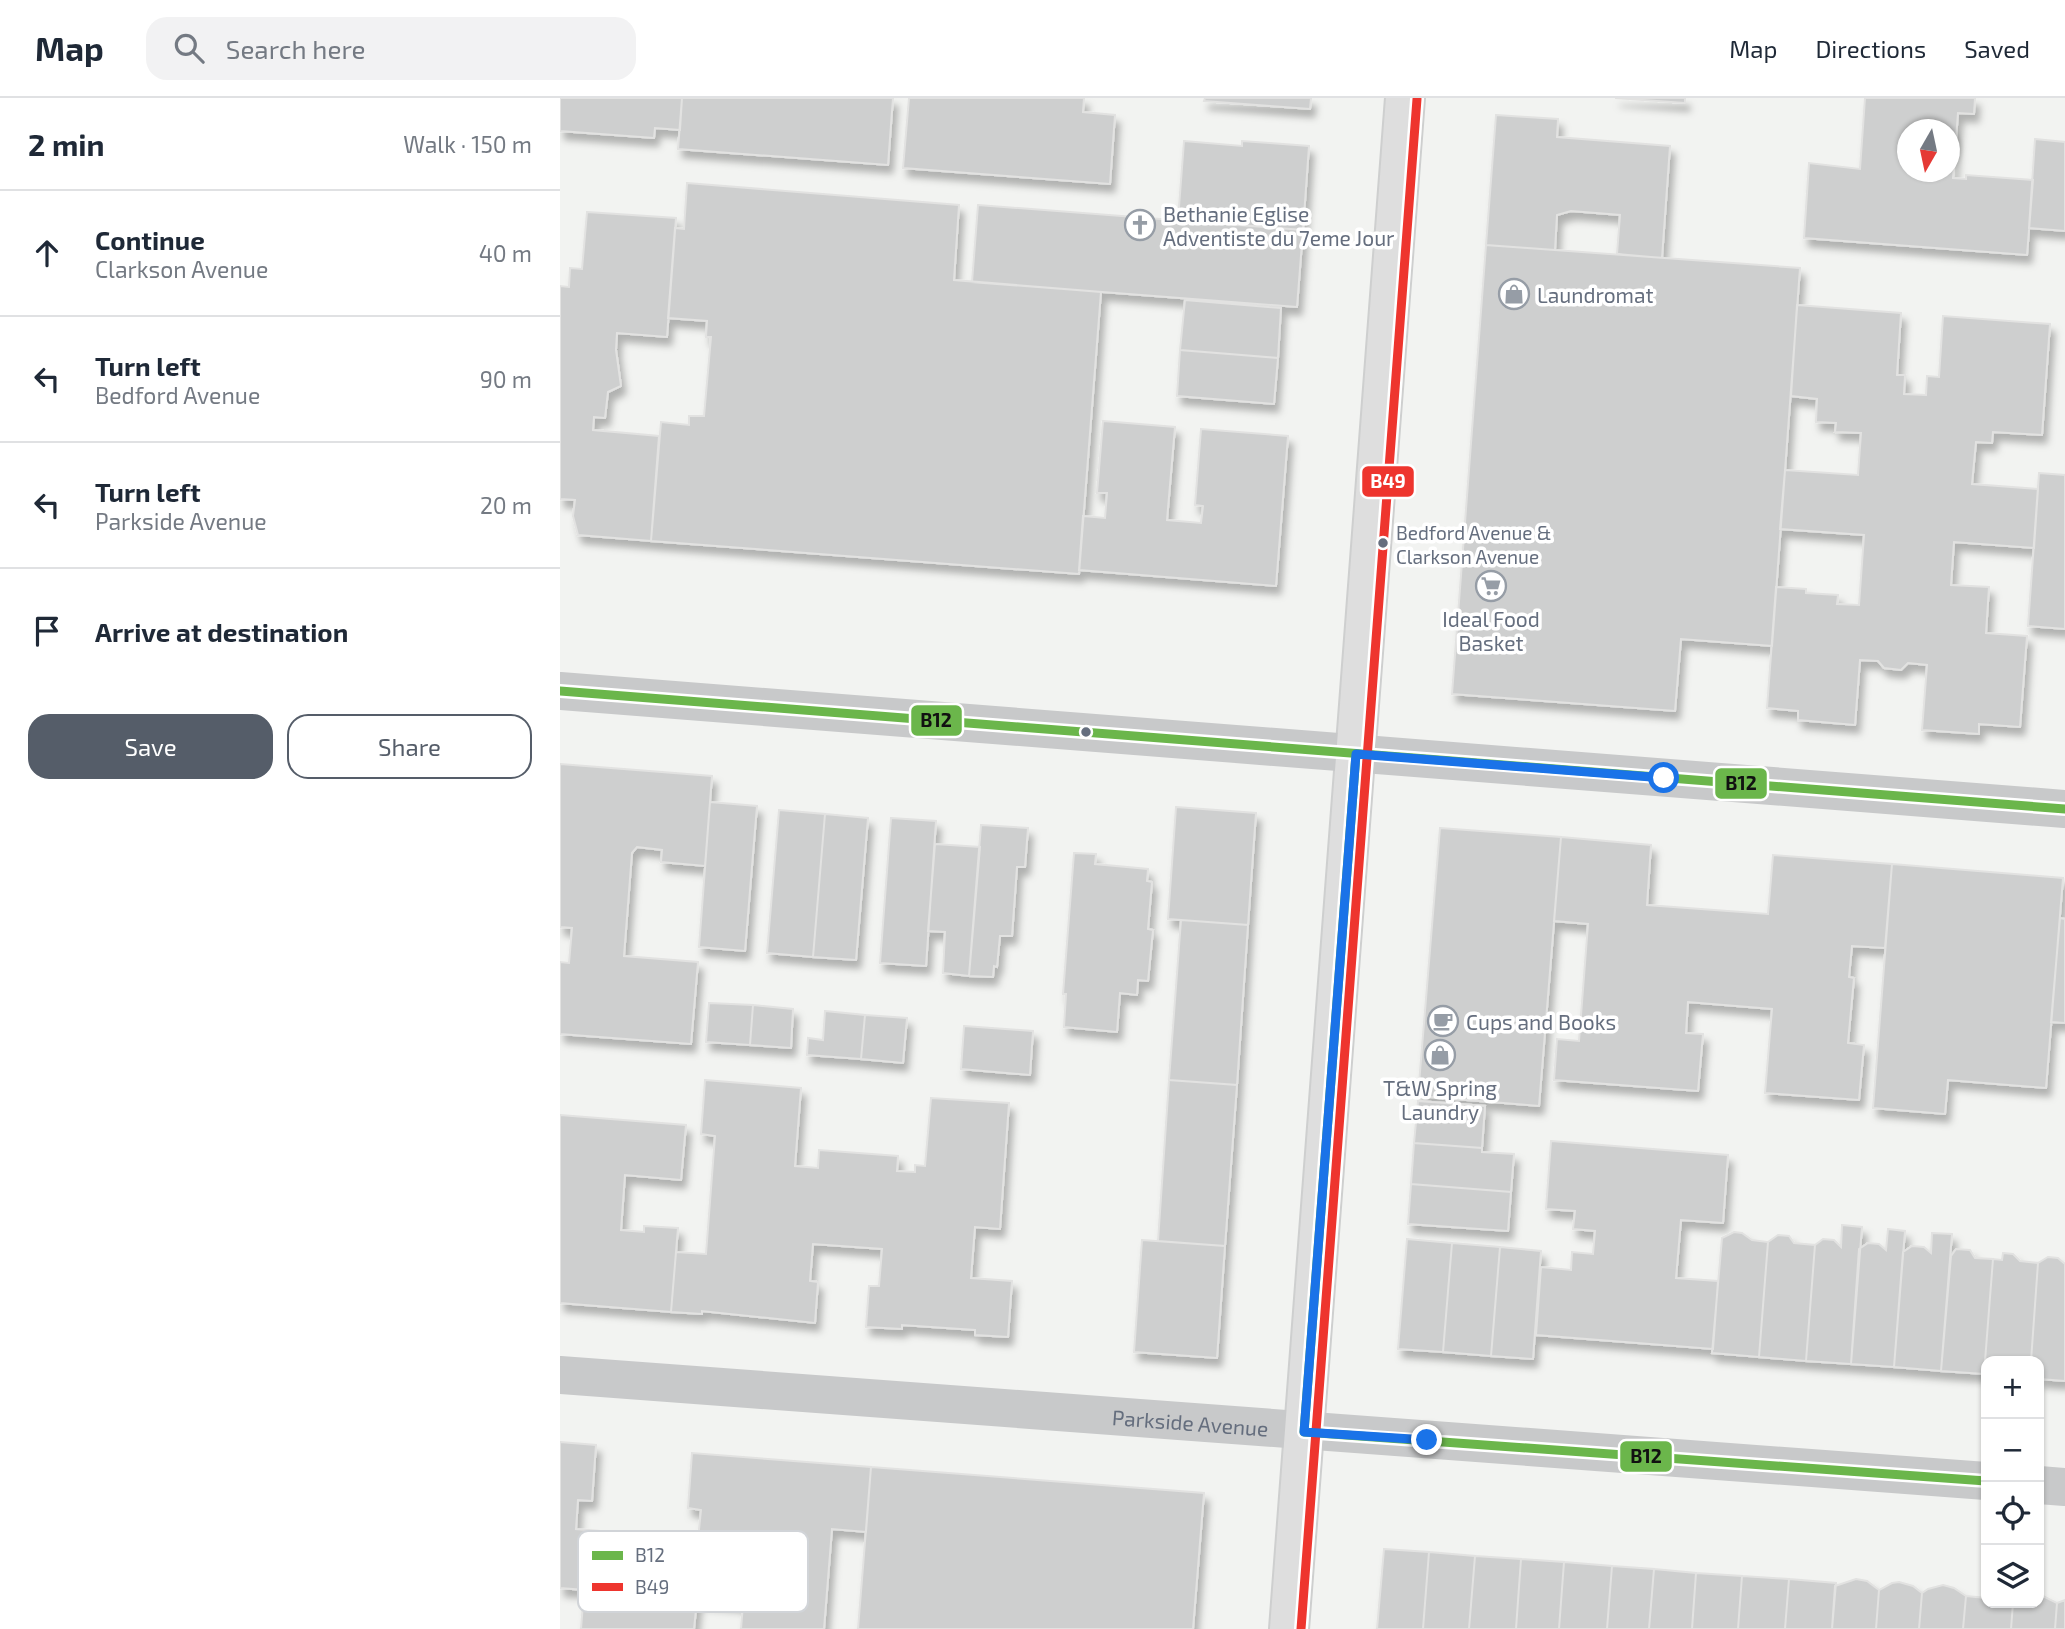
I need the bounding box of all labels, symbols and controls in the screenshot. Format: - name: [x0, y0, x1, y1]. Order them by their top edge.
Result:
- search box: [146, 17, 636, 80]
- text: Map: [35, 28, 104, 68]
- icon: search: [170, 29, 208, 67]
- text: Search here: [226, 33, 365, 64]
- text: Map: [1729, 34, 1777, 63]
- text: Directions: [1815, 34, 1926, 63]
- text: Saved: [1964, 34, 2030, 63]
- north arrow: [1897, 119, 1960, 182]
- text: 2 min: [28, 126, 105, 162]
- text: Walk · 150 m: [403, 130, 532, 158]
- place label: Bethanie Eglise Adventiste du 7eme Jour: [1163, 201, 1395, 250]
- church icon: Bethanie Eglise Adventiste du 7eme Jour: [1123, 208, 1157, 242]
- text: Continue: [95, 224, 205, 255]
- icon: ahead: [28, 234, 66, 272]
- text: 40 m: [479, 239, 532, 267]
- text: Clarkson Avenue: [95, 255, 268, 283]
- shop icon: Laundromat: [1497, 277, 1531, 311]
- place label: Laundromat: [1537, 282, 1654, 307]
- text: Turn left: [95, 350, 201, 381]
- icon: left: [28, 360, 66, 398]
- text: 90 m: [480, 365, 532, 393]
- text: Bedford Avenue: [95, 381, 260, 409]
- line badge: B49: [1361, 465, 1415, 498]
- text: B49: [1370, 469, 1406, 492]
- text: Turn left: [95, 476, 201, 507]
- icon: left: [28, 486, 66, 524]
- text: 20 m: [480, 491, 532, 519]
- text: Parkside Avenue: [95, 507, 267, 535]
- place label: Bedford Avenue & Clarkson Avenue: [1396, 521, 1551, 568]
- marker: Bedford Avenue & Clarkson Avenue: [1376, 536, 1390, 550]
- supermarket icon: Ideal Food Basket: [1474, 569, 1508, 603]
- place label: Ideal Food Basket: [1442, 606, 1540, 655]
- icon: arrive: [28, 612, 66, 650]
- text: Arrive at destination: [95, 616, 348, 647]
- line badge: B12: [910, 704, 963, 737]
- text: B12: [920, 708, 952, 731]
- button: Save: [28, 714, 273, 779]
- button: Share: [287, 714, 532, 779]
- unlabelled marker: [1079, 725, 1093, 739]
- route start: [1648, 762, 1679, 793]
- line badge: B12: [1714, 767, 1768, 800]
- text: B12: [1725, 771, 1757, 794]
- cafe icon: Cups and Books: [1426, 1004, 1460, 1038]
- place label: Cups and Books: [1466, 1009, 1616, 1034]
- shop icon: T&W Spring Laundry: [1423, 1038, 1457, 1072]
- place label: T&W Spring Laundry: [1383, 1075, 1497, 1124]
- map controls: [1981, 1356, 2044, 1608]
- button: +: [1981, 1356, 2044, 1419]
- street label: Parkside Avenue: [1111, 1404, 1269, 1440]
- button: −: [1981, 1419, 2044, 1482]
- route end: [1411, 1424, 1442, 1455]
- line badge: B12: [1619, 1440, 1673, 1473]
- text: B12: [1630, 1444, 1662, 1467]
- button: locate: [1981, 1482, 2044, 1545]
- legend: [578, 1531, 808, 1612]
- text: B12: [635, 1543, 665, 1566]
- button: layers: [1981, 1545, 2044, 1608]
- text: B49: [635, 1575, 669, 1598]

